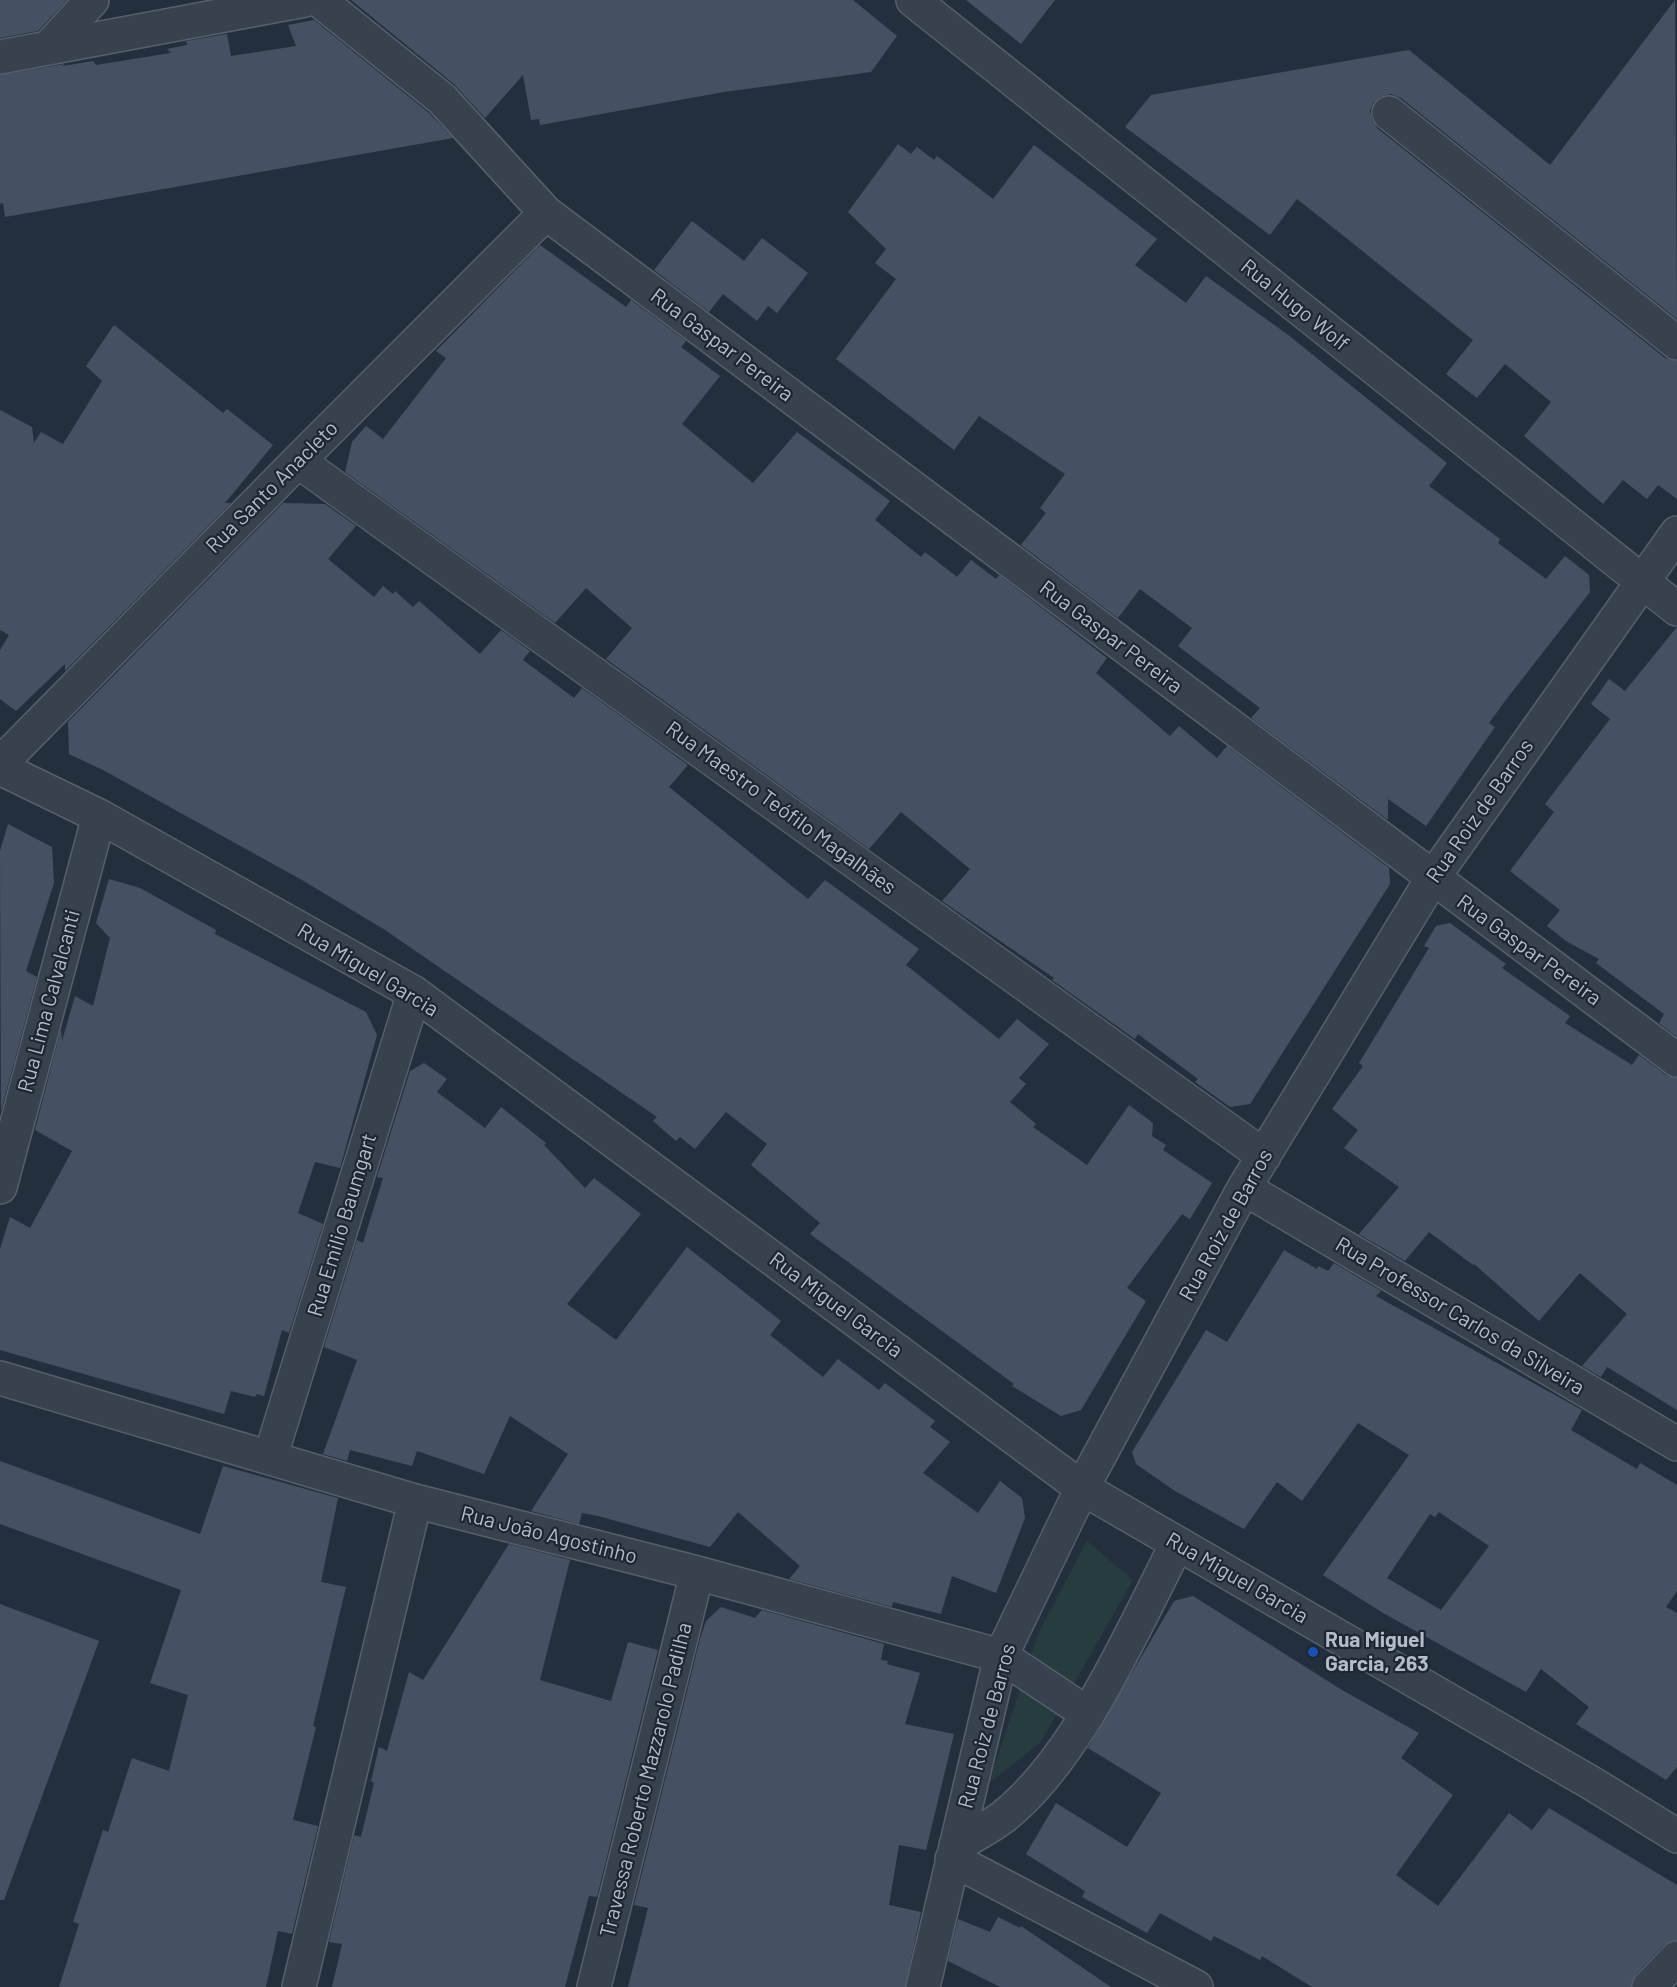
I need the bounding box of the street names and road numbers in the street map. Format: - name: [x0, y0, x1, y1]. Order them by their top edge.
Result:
- street label: Rua Hugo Wolf: [1236, 254, 1354, 356]
- street label: Rua Gaspar Pereira: [646, 283, 798, 407]
- street label: Rua Santo Anacleto: [201, 416, 343, 558]
- street label: Rua Gaspar Pereira: [1035, 575, 1187, 699]
- street label: Rua Maestro Teófilo Magalhães: [661, 716, 901, 900]
- street label: Rua Roiz de Barros: [1421, 734, 1539, 888]
- street label: Rua Gaspar Pereira: [1452, 889, 1606, 1011]
- street label: Rua Lima Calvalcanti: [12, 907, 86, 1095]
- street label: Rua Miguel Garcia: [293, 918, 443, 1022]
- street label: Rua Emilio Baumgart: [302, 1130, 382, 1320]
- street label: Rua Roiz de Barros: [1174, 1145, 1278, 1305]
- street label: Rua Professor Carlos da Silveira: [1331, 1232, 1589, 1400]
- street label: Rua Miguel Garcia: [764, 1247, 908, 1363]
- street label: Rua João Agostinho: [458, 1501, 640, 1569]
- street label: Rua Miguel Garcia: [1161, 1527, 1313, 1629]
- street label: Travessa Roberto Mazzarolo Padilha: [595, 1620, 697, 1940]
- street label: Rua Roiz de Barros: [953, 1641, 1021, 1811]

